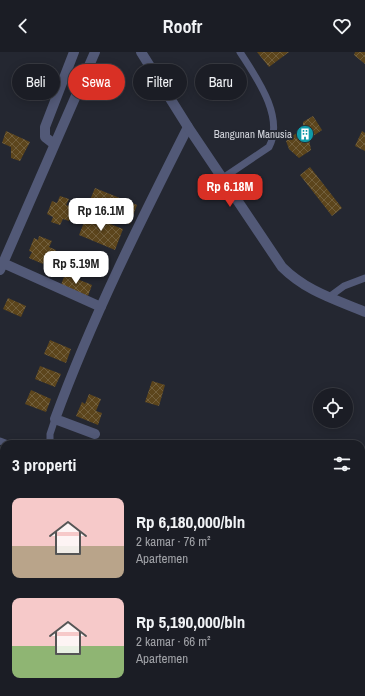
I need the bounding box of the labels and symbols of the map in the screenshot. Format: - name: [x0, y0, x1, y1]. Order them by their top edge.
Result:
- building icon: Bangunan Manusia: [295, 124, 315, 144]
- place label: Bangunan Manusia: [214, 127, 292, 141]
- pin: Rp 6.18M: [189, 174, 271, 208]
- pin: Rp 16.1M: [60, 198, 142, 232]
- pin: Rp 5.19M: [35, 251, 117, 285]

